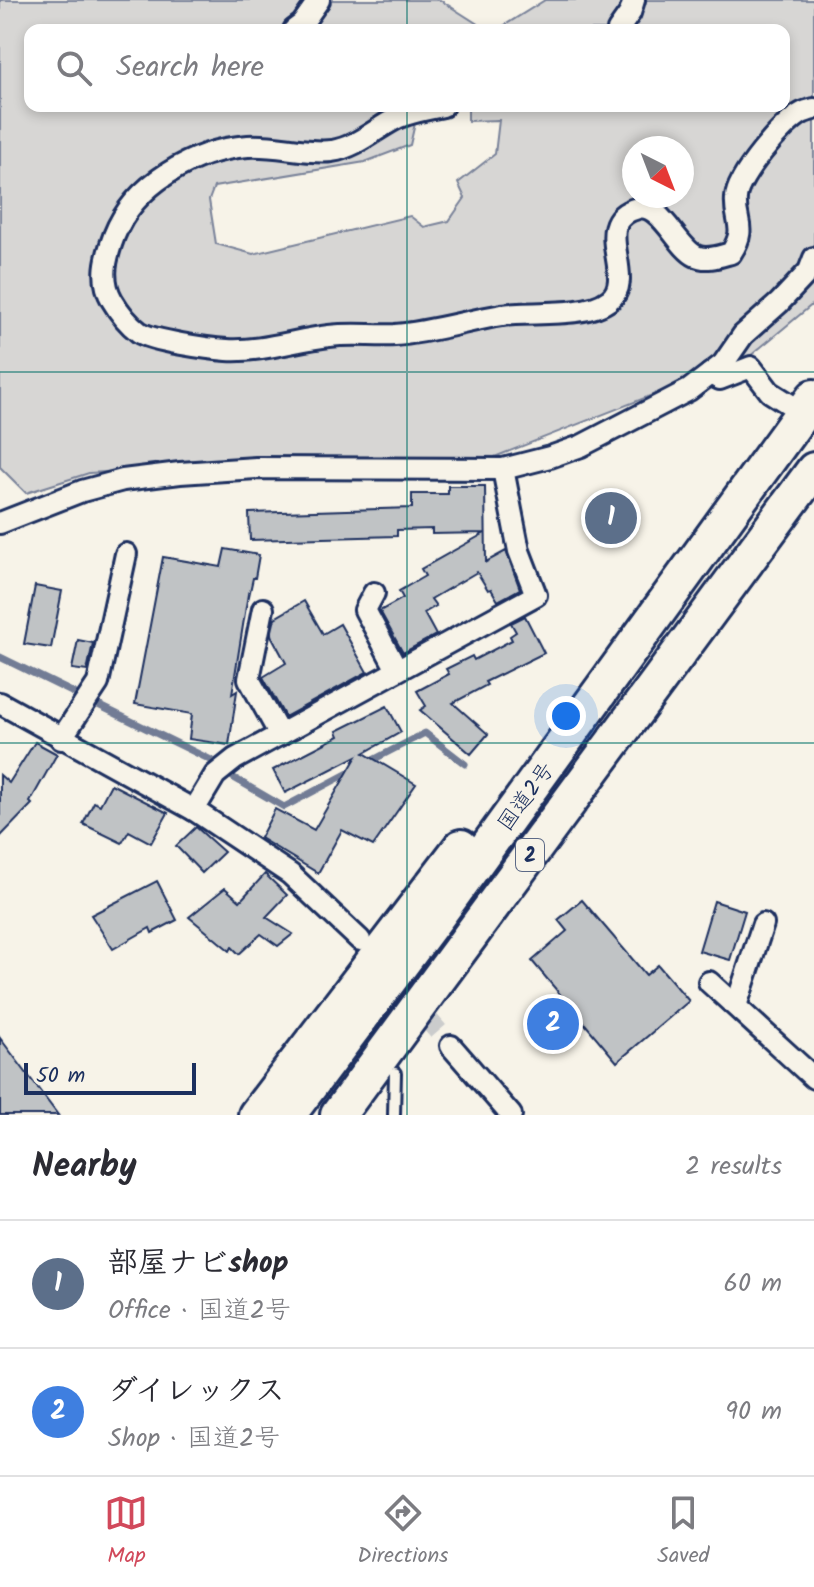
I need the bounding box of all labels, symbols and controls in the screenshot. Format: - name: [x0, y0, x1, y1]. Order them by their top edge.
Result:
- search box: [24, 24, 790, 112]
- text: Search here: [116, 44, 264, 92]
- icon: search: [52, 46, 96, 90]
- north arrow: [622, 136, 694, 208]
- pin: 1: [585, 488, 637, 548]
- your location: [546, 696, 586, 736]
- street label: 国道2号: [490, 755, 564, 840]
- road number: 2: [516, 839, 544, 871]
- pin: 2: [527, 994, 579, 1054]
- scale bar: [24, 1059, 196, 1095]
- text: 50 m: [36, 1059, 85, 1094]
- text: Nearby: [32, 1140, 137, 1194]
- text: 2 results: [685, 1146, 782, 1188]
- text: 部屋ナビshop: [108, 1240, 289, 1288]
- text: 1: [54, 1263, 62, 1305]
- text: 60 m: [723, 1263, 782, 1305]
- text: Office · 国道2号: [108, 1290, 291, 1332]
- text: ダイレックス: [108, 1368, 285, 1416]
- text: 2: [50, 1391, 66, 1433]
- text: 90 m: [725, 1391, 782, 1433]
- text: Shop · 国道2号: [108, 1418, 280, 1460]
- tab: Map: [104, 1491, 148, 1574]
- tab: Directions: [357, 1491, 449, 1574]
- tab: Saved: [657, 1491, 710, 1574]

